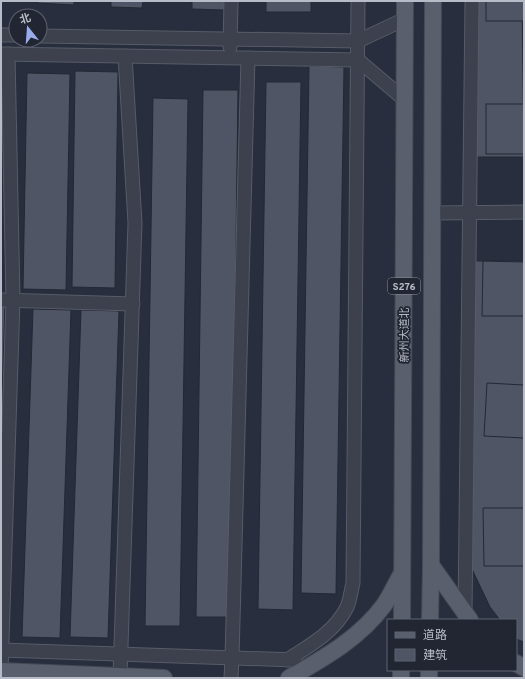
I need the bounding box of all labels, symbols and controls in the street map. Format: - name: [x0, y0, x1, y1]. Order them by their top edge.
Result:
- north arrow: [8, 8, 48, 48]
- text: 北: [18, 11, 33, 28]
- road number: S276: [388, 278, 420, 294]
- street label: 新州大道北: [398, 308, 412, 363]
- legend: [387, 619, 517, 671]
- text: 道路: [423, 628, 447, 644]
- text: 建筑: [423, 648, 447, 664]

